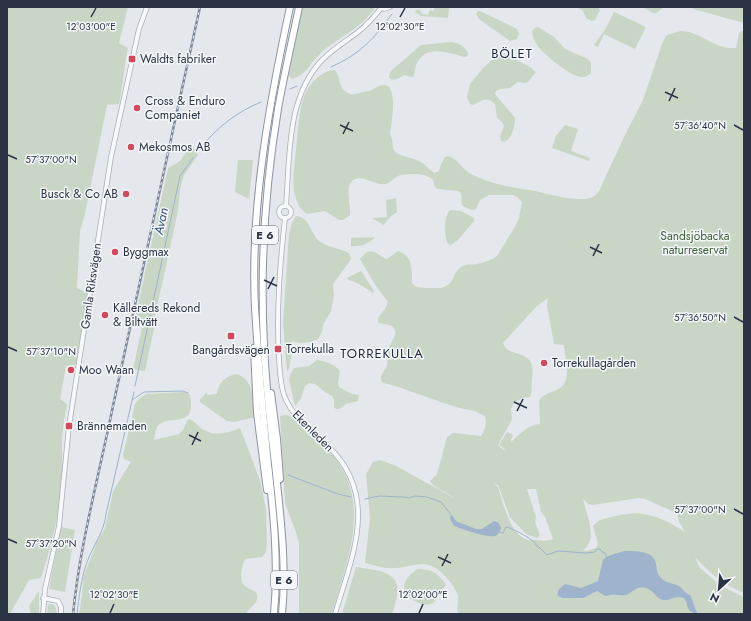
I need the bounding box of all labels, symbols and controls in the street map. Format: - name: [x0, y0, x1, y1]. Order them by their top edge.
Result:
- text: 12°03'00"E: [66, 19, 116, 34]
- text: 12°02'30"E: [375, 19, 425, 34]
- district label: BÖLET: [491, 44, 533, 63]
- place label: Waldts fabriker: [140, 50, 217, 68]
- marker: Waldts fabriker: [127, 54, 137, 64]
- place label: Cross & Enduro Companiet: [145, 92, 226, 124]
- marker: Cross & Enduro Companiet: [132, 103, 142, 113]
- text: 57°36'40"N: [674, 118, 726, 133]
- place label: Mekosmos AB: [139, 138, 211, 156]
- marker: Mekosmos AB: [126, 142, 136, 152]
- text: 57°37'00"N: [25, 152, 77, 167]
- place label: Busck & Co AB: [41, 185, 118, 203]
- marker: Busck & Co AB: [121, 189, 131, 199]
- water label: Ävan: [149, 205, 173, 237]
- road number: E 6: [252, 226, 278, 244]
- park label: Sandsjöbacka naturreservat: [660, 227, 730, 259]
- street label: Gamla Riksvägen: [76, 242, 106, 330]
- place label: Byggmax: [123, 243, 170, 261]
- marker: Byggmax: [110, 247, 120, 257]
- place label: Kållereds Rekond & Biltvätt: [113, 299, 200, 331]
- marker: Kållereds Rekond & Biltvätt: [100, 310, 110, 320]
- text: 57°36'50"N: [674, 310, 726, 325]
- marker: Bangårdsvägen: [226, 331, 236, 341]
- place label: Torrekulla: [286, 340, 334, 358]
- place label: Bangårdsvägen: [192, 341, 270, 359]
- text: 57°37'10"N: [26, 344, 76, 359]
- marker: Torrekulla: [273, 344, 283, 354]
- district label: TORREKULLA: [340, 344, 424, 363]
- place label: Torrekullagården: [552, 354, 636, 372]
- marker: Torrekullagården: [539, 358, 549, 368]
- place label: Moo Waan: [79, 361, 134, 379]
- marker: Moo Waan: [66, 365, 76, 375]
- street label: Ekenleden: [288, 406, 338, 456]
- place label: Brännemaden: [77, 417, 147, 435]
- marker: Brännemaden: [64, 421, 74, 431]
- text: 57°37'00"N: [674, 502, 726, 517]
- text: 57°37'20"N: [25, 536, 77, 551]
- north arrow: [699, 569, 739, 609]
- road number: E 6: [271, 571, 297, 589]
- text: 12°02'30"E: [89, 587, 139, 602]
- text: 12°02'00"E: [398, 587, 448, 602]
- text: N: [707, 589, 722, 607]

